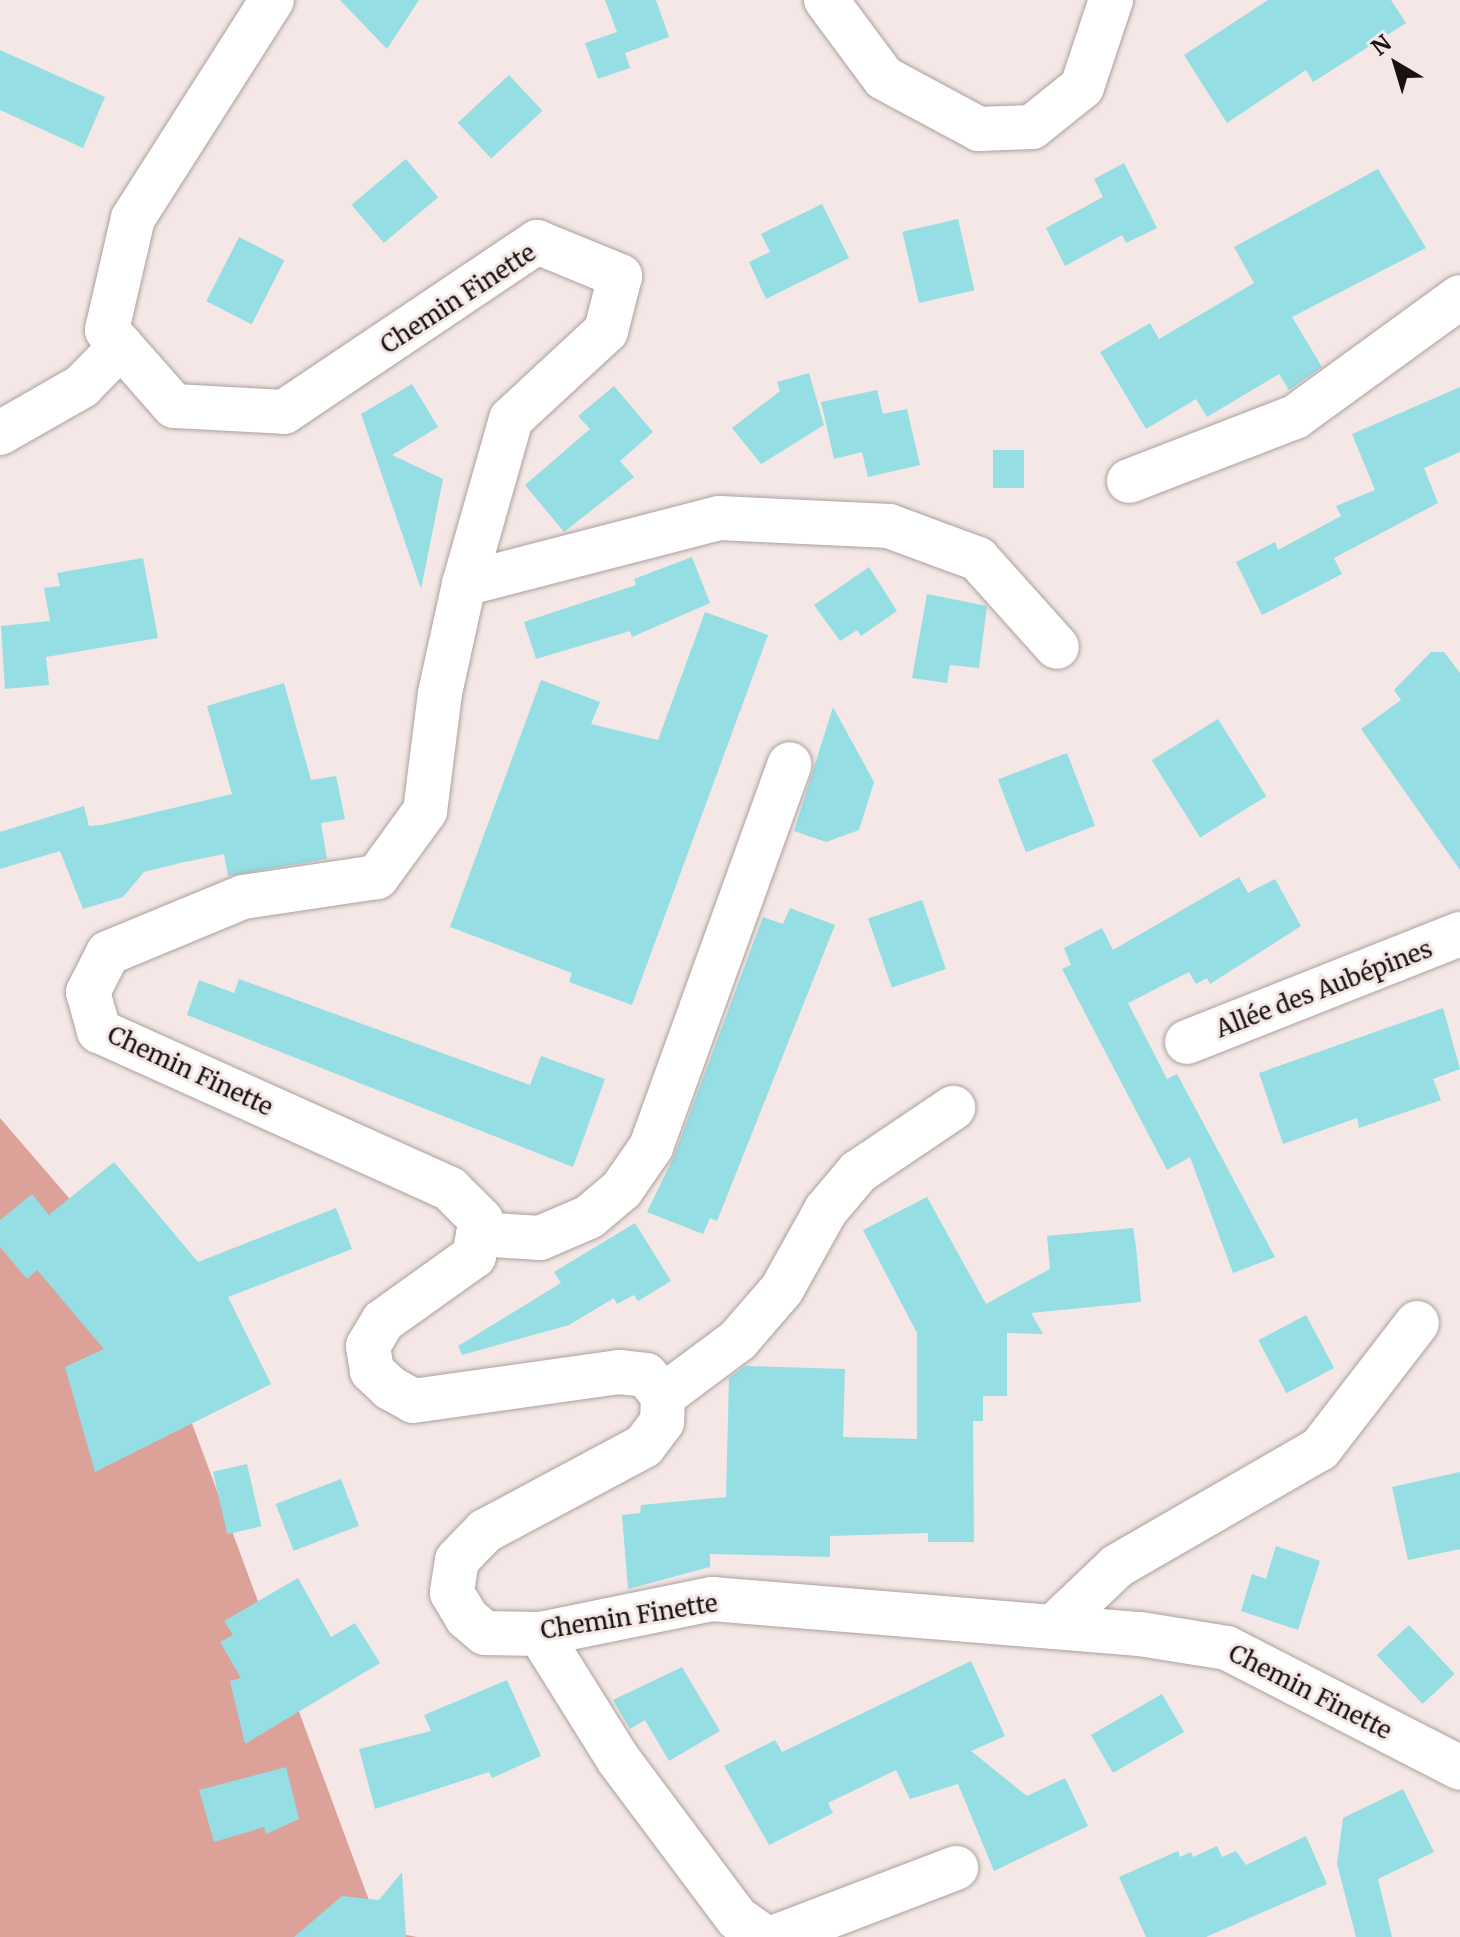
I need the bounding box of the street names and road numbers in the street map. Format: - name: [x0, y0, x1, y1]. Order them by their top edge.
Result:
- street label: Chemin Finette: [375, 238, 541, 360]
- street label: Allée des Aubépines: [1212, 934, 1436, 1044]
- street label: Chemin Finette: [103, 1020, 277, 1122]
- street label: Chemin Finette: [539, 1589, 719, 1645]
- street label: Chemin Finette: [1224, 1639, 1396, 1745]

